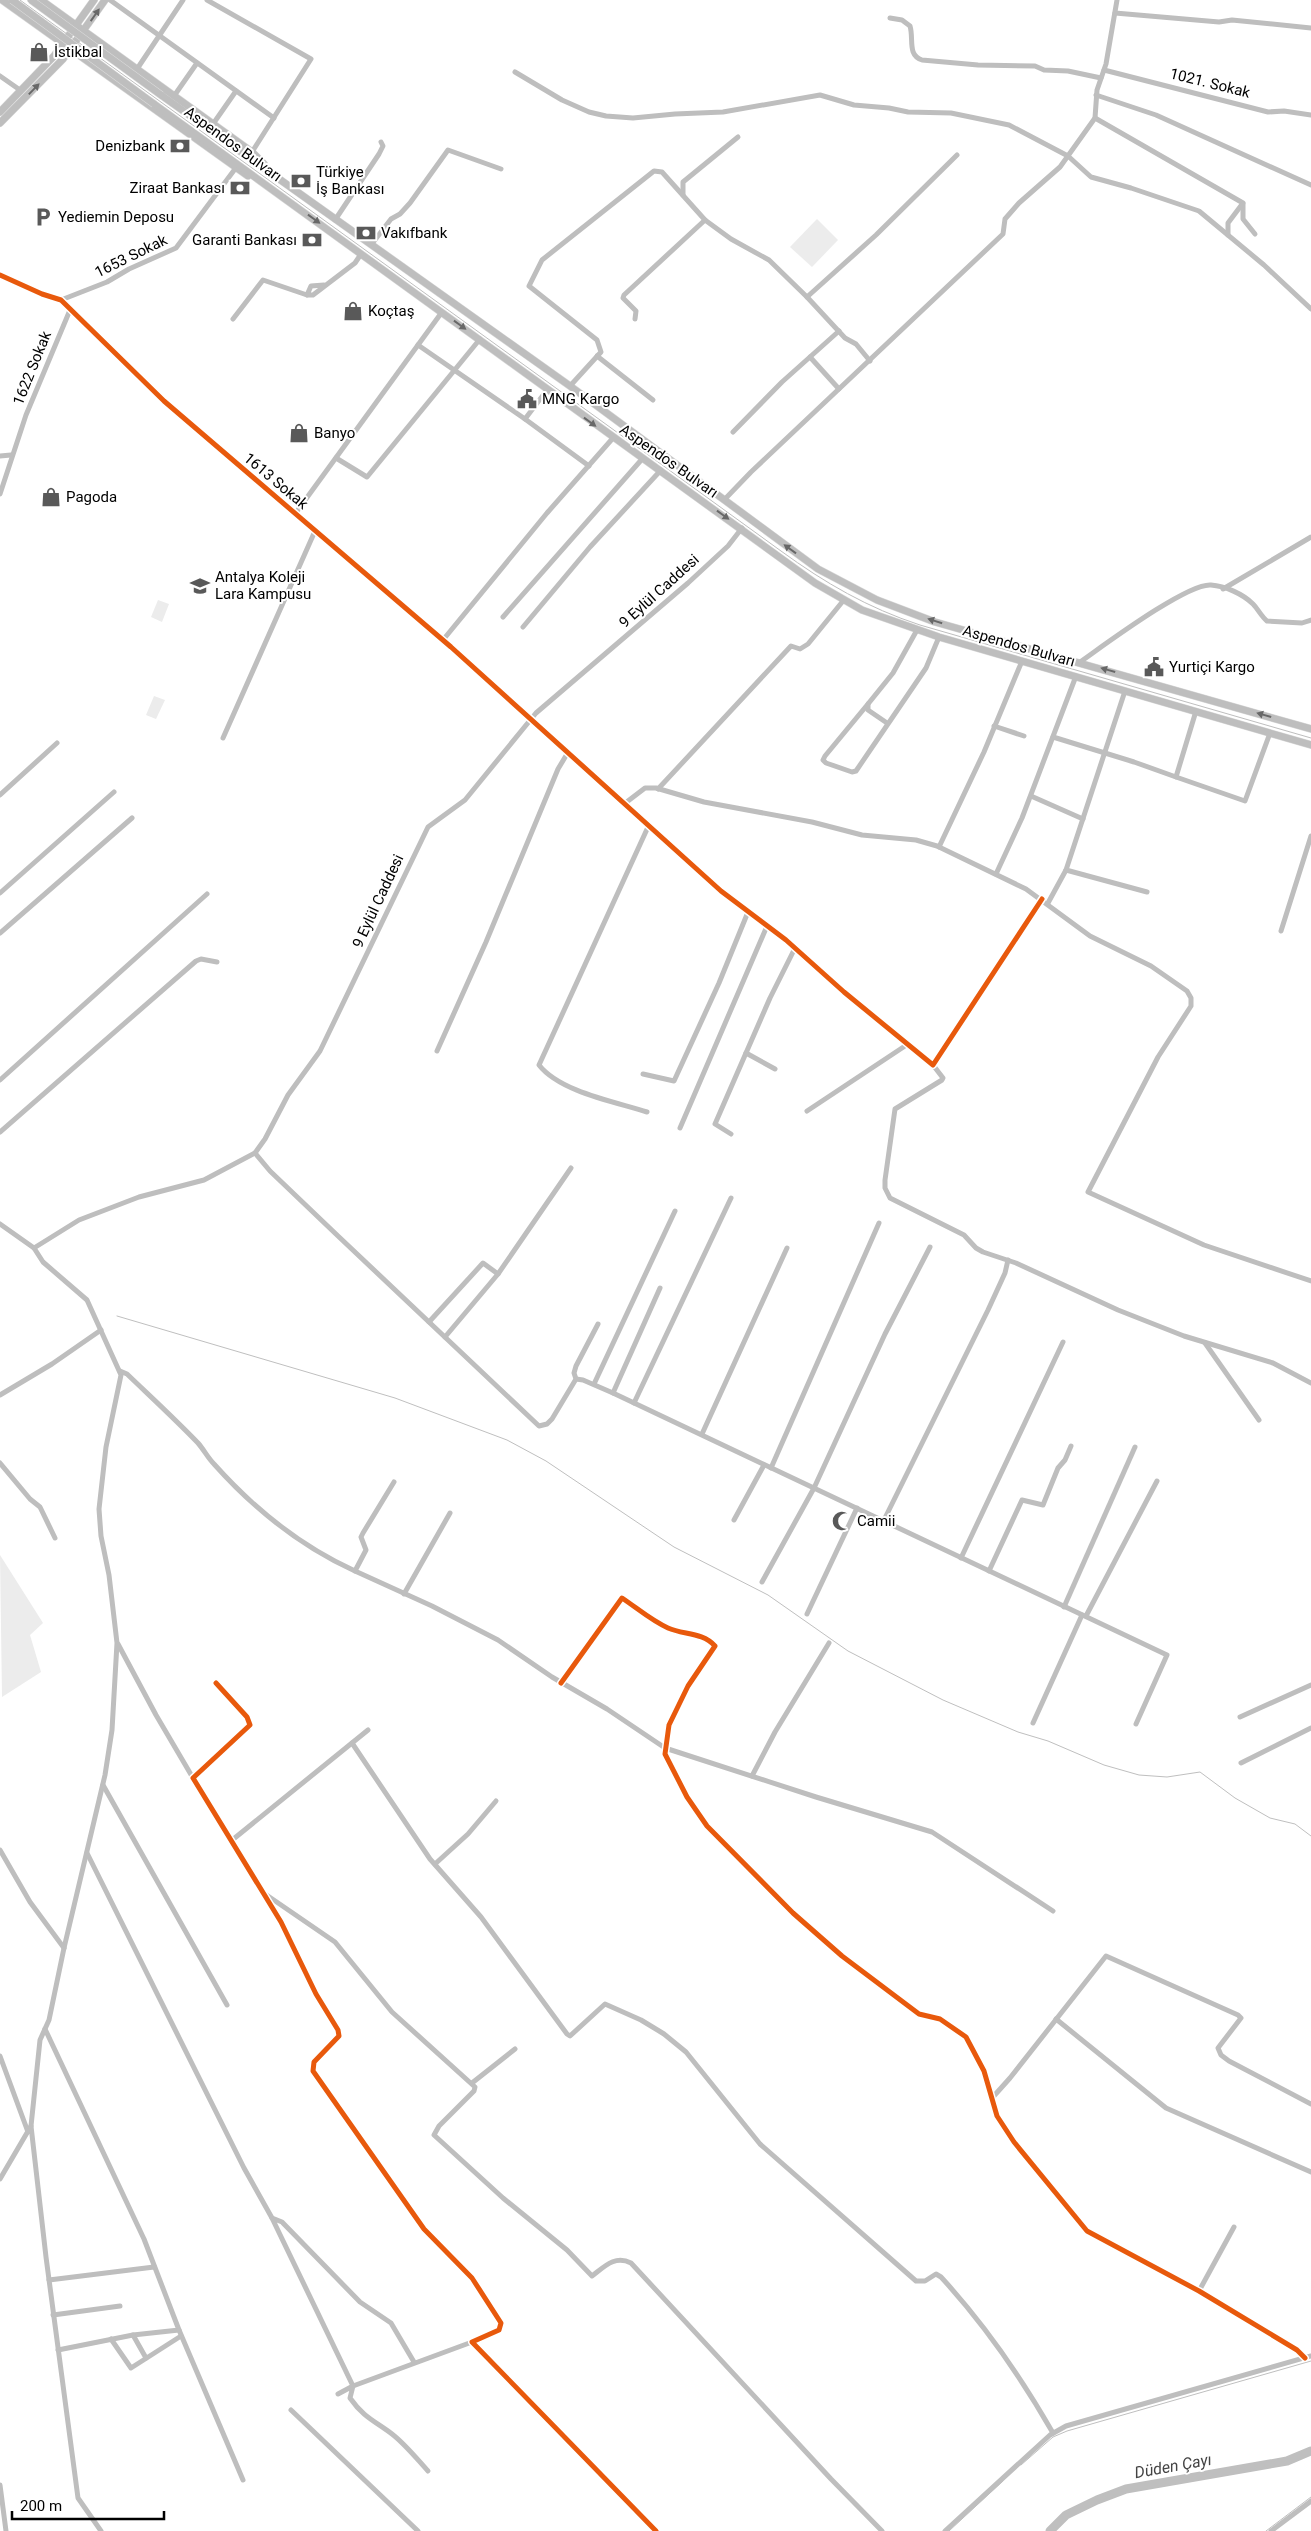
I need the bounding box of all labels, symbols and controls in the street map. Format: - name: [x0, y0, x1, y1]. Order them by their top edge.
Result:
- one-way arrow: [89, 9, 99, 22]
- shop icon: İstikbal: [28, 41, 50, 63]
- place label: İstikbal: [54, 43, 102, 61]
- street label: 1021. Sokak: [1168, 64, 1252, 102]
- one-way arrow: [28, 83, 40, 95]
- street label: Aspendos Bulvarı: [181, 103, 285, 185]
- bank icon: Denizbank: [169, 135, 191, 157]
- place label: Denizbank: [95, 137, 165, 155]
- place label: Türkiye İş Bankası: [316, 163, 385, 198]
- bank icon: Türkiye İş Bankası: [290, 170, 312, 192]
- bank icon: Ziraat Bankası: [229, 177, 251, 199]
- place label: Ziraat Bankası: [130, 179, 225, 197]
- parking icon: Yediemin Deposu: [32, 206, 54, 228]
- place label: Yediemin Deposu: [58, 208, 174, 226]
- one-way arrow: [307, 214, 320, 225]
- bank icon: Vakıfbank: [355, 222, 377, 244]
- place label: Vakıfbank: [381, 224, 448, 242]
- bank icon: Garanti Bankası: [301, 229, 323, 251]
- street label: 1653 Sokak: [92, 231, 170, 281]
- place label: Garanti Bankası: [192, 231, 297, 249]
- shop icon: Koçtaş: [342, 300, 364, 322]
- place label: Koçtaş: [368, 302, 414, 320]
- one-way arrow: [453, 319, 466, 330]
- street label: 1622 Sokak: [9, 328, 55, 408]
- public building icon: MNG Kargo: [516, 388, 538, 410]
- place label: MNG Kargo: [542, 390, 619, 408]
- one-way arrow: [583, 416, 596, 427]
- street label: Aspendos Bulvarı: [616, 420, 722, 502]
- shop icon: Banyo: [288, 422, 310, 444]
- place label: Banyo: [314, 424, 355, 442]
- street label: 1613 Sokak: [240, 449, 312, 513]
- shop icon: Pagoda: [40, 486, 62, 508]
- place label: Pagoda: [66, 488, 117, 506]
- one-way arrow: [716, 510, 730, 520]
- one-way arrow: [783, 544, 797, 554]
- street label: 9 Eylül Caddesi: [615, 550, 703, 632]
- place label: Antalya Koleji Lara Kampusu: [215, 568, 311, 603]
- school or university icon: Antalya Koleji Lara Kampusu: [189, 575, 211, 597]
- one-way arrow: [927, 617, 942, 625]
- street label: Aspendos Bulvarı: [961, 621, 1077, 671]
- public building icon: Yurtiçi Kargo: [1143, 656, 1165, 678]
- place label: Yurtiçi Kargo: [1169, 658, 1255, 676]
- one-way arrow: [1101, 665, 1116, 673]
- one-way arrow: [1257, 711, 1272, 719]
- street label: 9 Eylül Caddesi: [348, 851, 408, 951]
- mosque icon: Camii: [831, 1510, 853, 1532]
- place label: Camii: [857, 1512, 895, 1530]
- water label: Düden Çayı: [1133, 2450, 1213, 2482]
- scale bar: [12, 2488, 165, 2520]
- text: 200 m: [20, 2497, 62, 2515]

